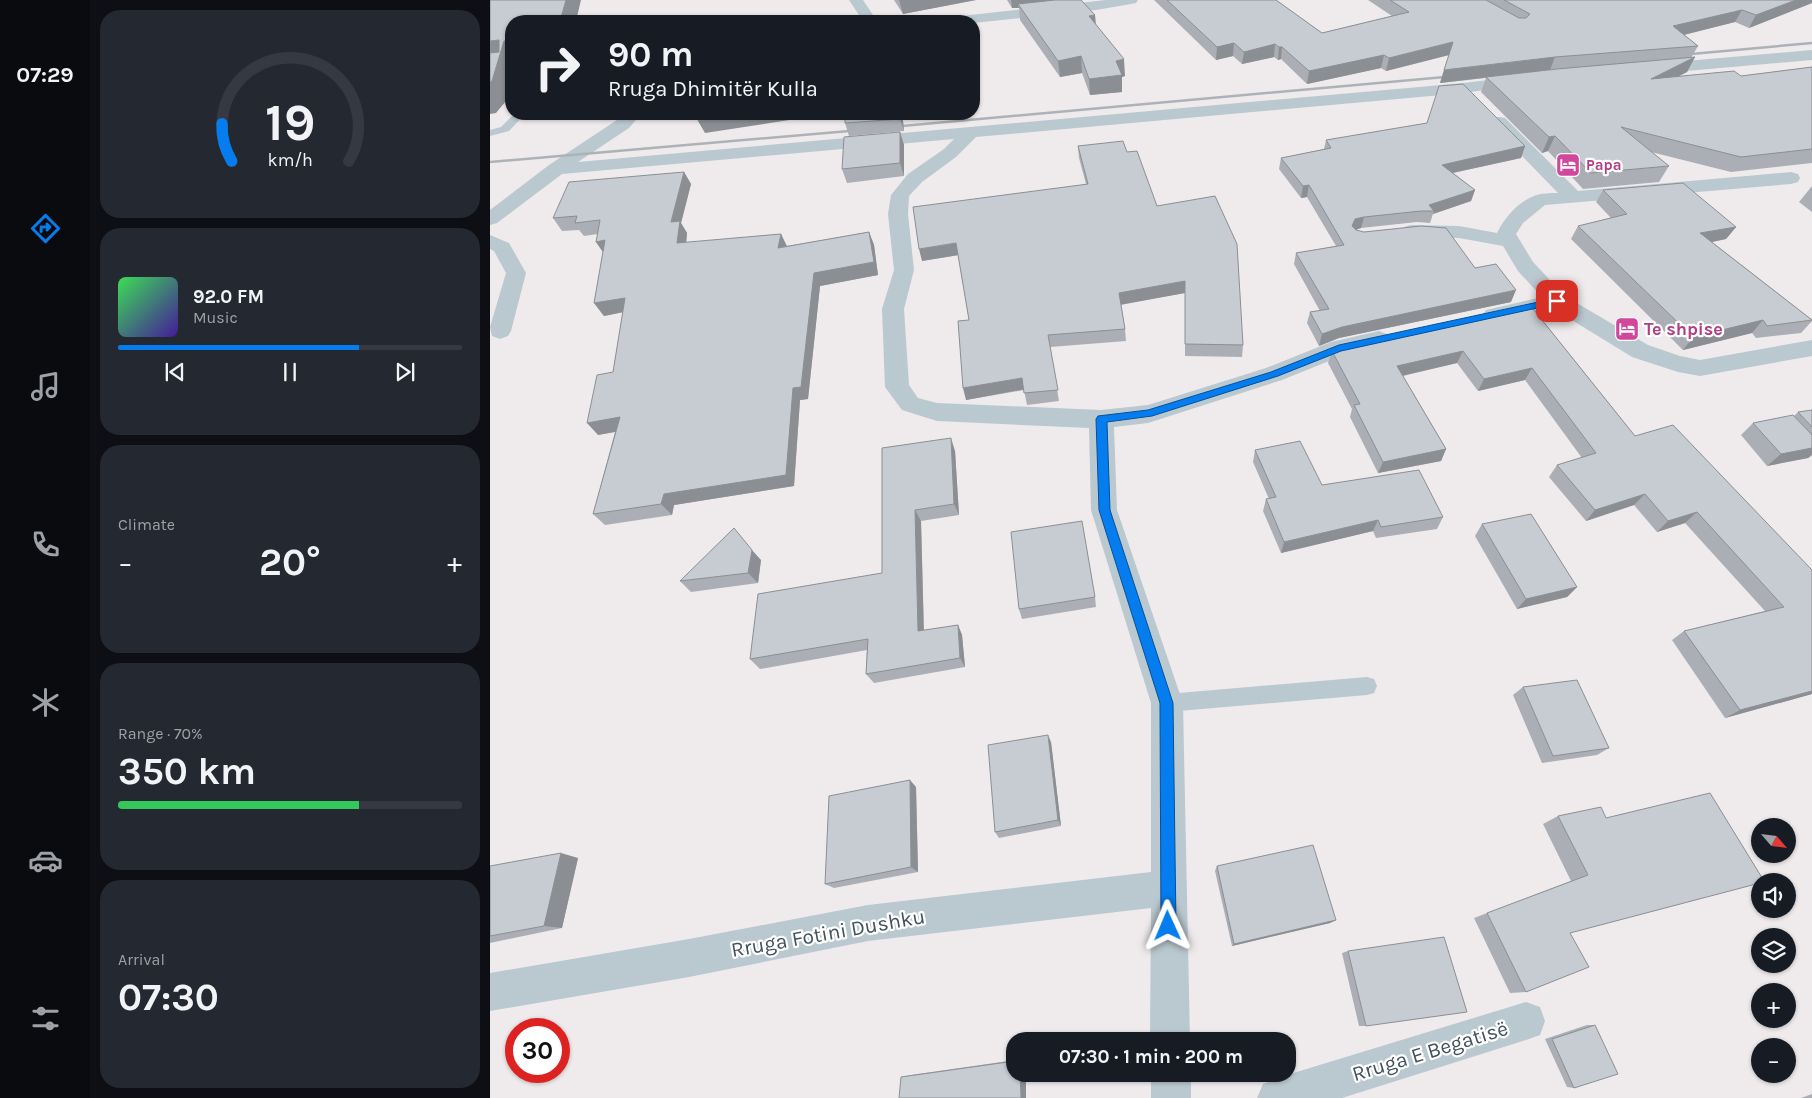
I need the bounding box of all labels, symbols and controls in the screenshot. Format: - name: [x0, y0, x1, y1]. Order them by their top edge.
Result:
- text: 90 m: [608, 34, 694, 75]
- icon: right: [525, 35, 590, 100]
- text: 07:29: [16, 62, 74, 88]
- text: Rruga Dhimitër Kulla: [608, 76, 818, 102]
- text: 19: [265, 92, 315, 153]
- text: km/h: [267, 150, 313, 171]
- hotel icon: Papa: [1555, 152, 1581, 178]
- place label: Papa: [1586, 156, 1621, 174]
- icon: directions: [28, 211, 63, 246]
- pin: [1536, 280, 1578, 322]
- text: 92.0 FM: [193, 286, 264, 308]
- icon: arrive: [1543, 287, 1571, 315]
- text: Music: [193, 308, 238, 327]
- hotel icon: Te shpise: [1614, 316, 1640, 342]
- place label: Te shpise: [1644, 318, 1723, 340]
- icon: previous: [161, 358, 189, 386]
- icon: pause: [276, 358, 304, 386]
- icon: next: [391, 358, 419, 386]
- icon: music: [28, 369, 63, 404]
- text: Climate: [118, 515, 175, 534]
- icon: phone: [28, 527, 63, 562]
- text: 20°: [259, 540, 321, 585]
- text: −: [118, 546, 133, 579]
- text: +: [447, 546, 462, 579]
- icon: climate: [28, 685, 63, 720]
- text: Range · 70%: [118, 724, 203, 743]
- text: 350 km: [118, 749, 256, 794]
- north arrow: [1751, 818, 1796, 862]
- map controls: [1751, 818, 1796, 1083]
- icon: car: [28, 843, 63, 878]
- button: sound: [1751, 873, 1796, 918]
- position arrow: [1141, 899, 1193, 951]
- street label: Rruga Fotini Dushku: [729, 904, 927, 962]
- button: layers: [1751, 928, 1796, 973]
- text: Arrival: [118, 950, 165, 969]
- text: 07:30: [118, 975, 219, 1020]
- button: +: [1751, 983, 1796, 1028]
- icon: filters: [28, 1001, 63, 1036]
- street label: Rruga E Begatisë: [1349, 1016, 1511, 1086]
- speed limit sign: 30: [505, 1018, 570, 1083]
- button: −: [1751, 1038, 1796, 1083]
- text: 07:30 · 1 min · 200 m: [1059, 1046, 1243, 1068]

